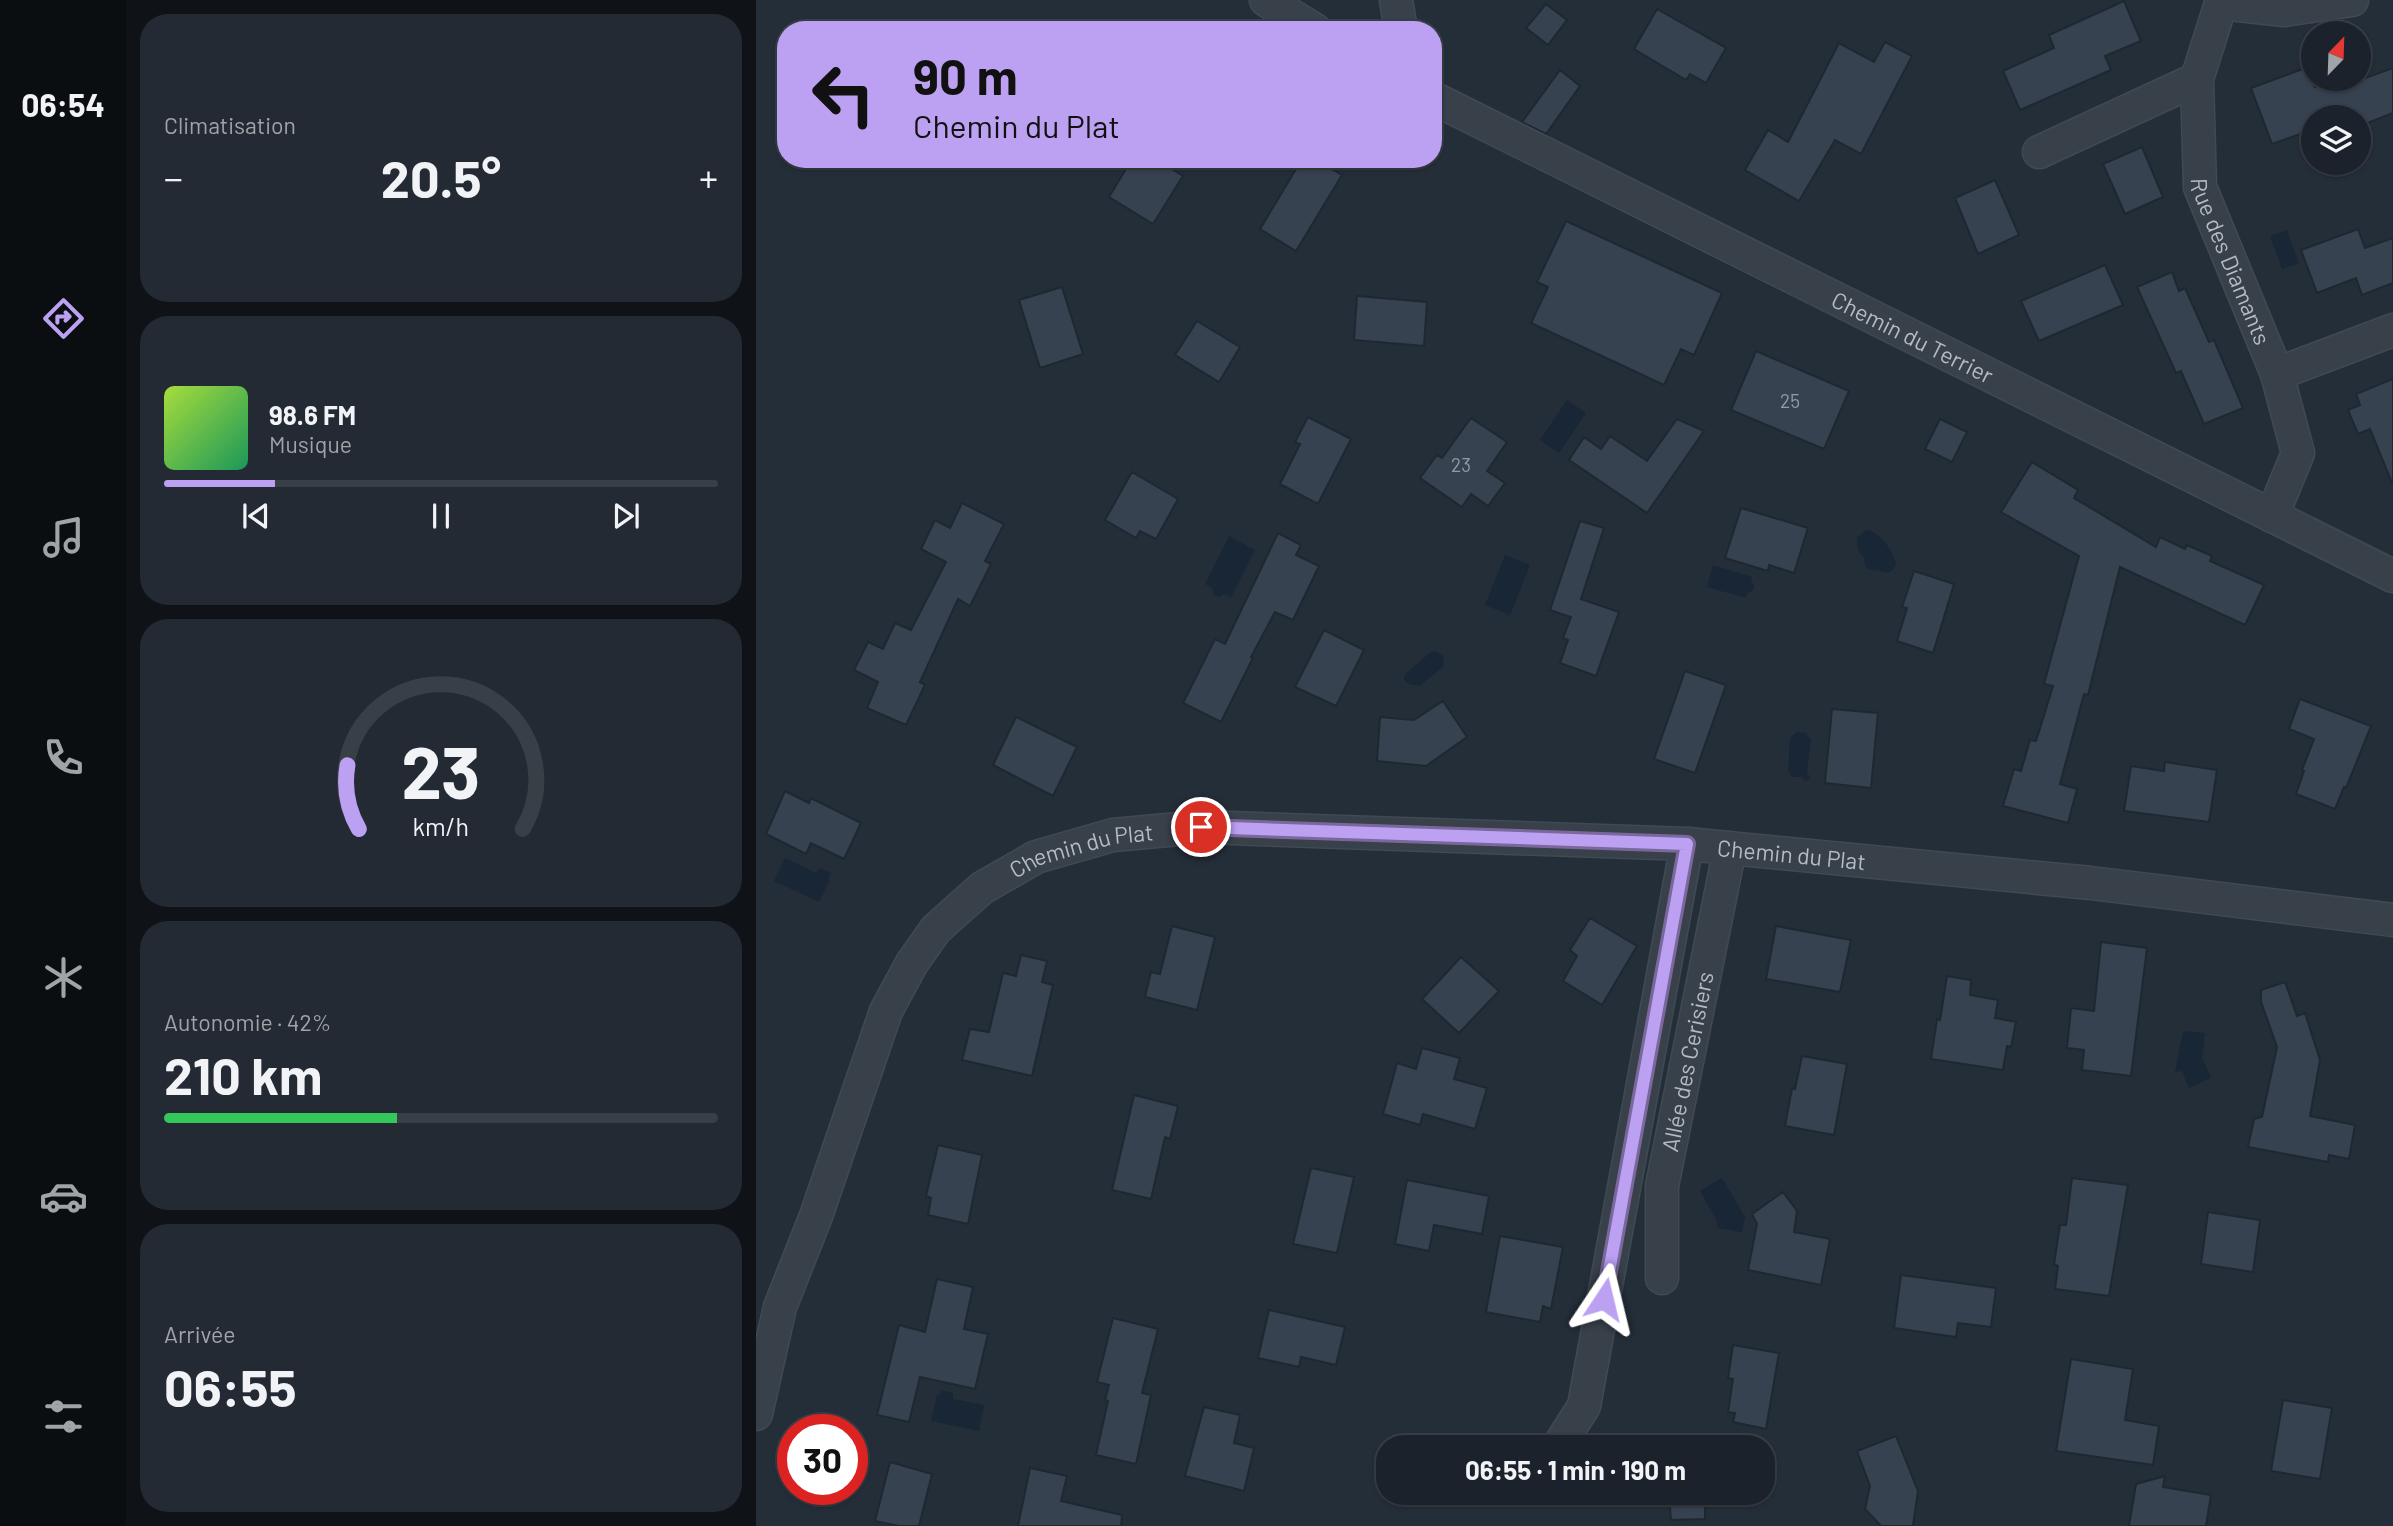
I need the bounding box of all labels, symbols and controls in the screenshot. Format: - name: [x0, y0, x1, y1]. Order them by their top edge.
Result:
- north arrow: [2301, 21, 2371, 91]
- map controls: [2301, 21, 2371, 175]
- text: 90 m: [913, 46, 1018, 105]
- icon: left: [798, 49, 889, 140]
- text: 06:54: [21, 85, 105, 123]
- button: layers: [2301, 105, 2371, 175]
- text: Chemin du Plat: [913, 106, 1120, 144]
- text: Climatisation: [164, 111, 296, 139]
- text: 20.5°: [381, 146, 501, 208]
- text: −: [164, 154, 183, 200]
- text: +: [699, 154, 718, 200]
- street label: Rue des Diamants: [2186, 178, 2277, 349]
- street label: Chemin du Terrier: [1827, 285, 1999, 389]
- icon: directions: [39, 294, 88, 343]
- house number: 25: [1780, 389, 1800, 412]
- text: 98.6 FM: [269, 399, 356, 430]
- text: Musique: [269, 430, 352, 458]
- house number: 23: [1451, 453, 1471, 476]
- icon: previous: [237, 497, 275, 535]
- icon: pause: [422, 497, 460, 535]
- icon: next: [607, 497, 645, 535]
- icon: music: [39, 513, 88, 562]
- text: 23: [401, 726, 481, 814]
- icon: phone: [39, 733, 88, 782]
- pin: [1171, 797, 1231, 857]
- icon: arrive: [1182, 808, 1220, 846]
- text: km/h: [413, 811, 469, 841]
- street label: Chemin du Plat: [1004, 817, 1154, 883]
- street label: Chemin du Plat: [1716, 833, 1867, 875]
- icon: climate: [39, 953, 88, 1002]
- street label: Allée des Cerisiers: [1655, 969, 1719, 1154]
- text: Autonomie · 42%: [164, 1008, 331, 1036]
- text: 210 km: [164, 1043, 322, 1105]
- icon: car: [39, 1172, 88, 1221]
- position arrow: [1567, 1262, 1641, 1336]
- text: Arrivée: [164, 1320, 236, 1348]
- text: 06:55: [164, 1355, 297, 1417]
- icon: filters: [39, 1392, 88, 1441]
- speed limit sign: 30: [777, 1414, 868, 1505]
- text: 06:55 · 1 min · 190 m: [1465, 1454, 1686, 1485]

